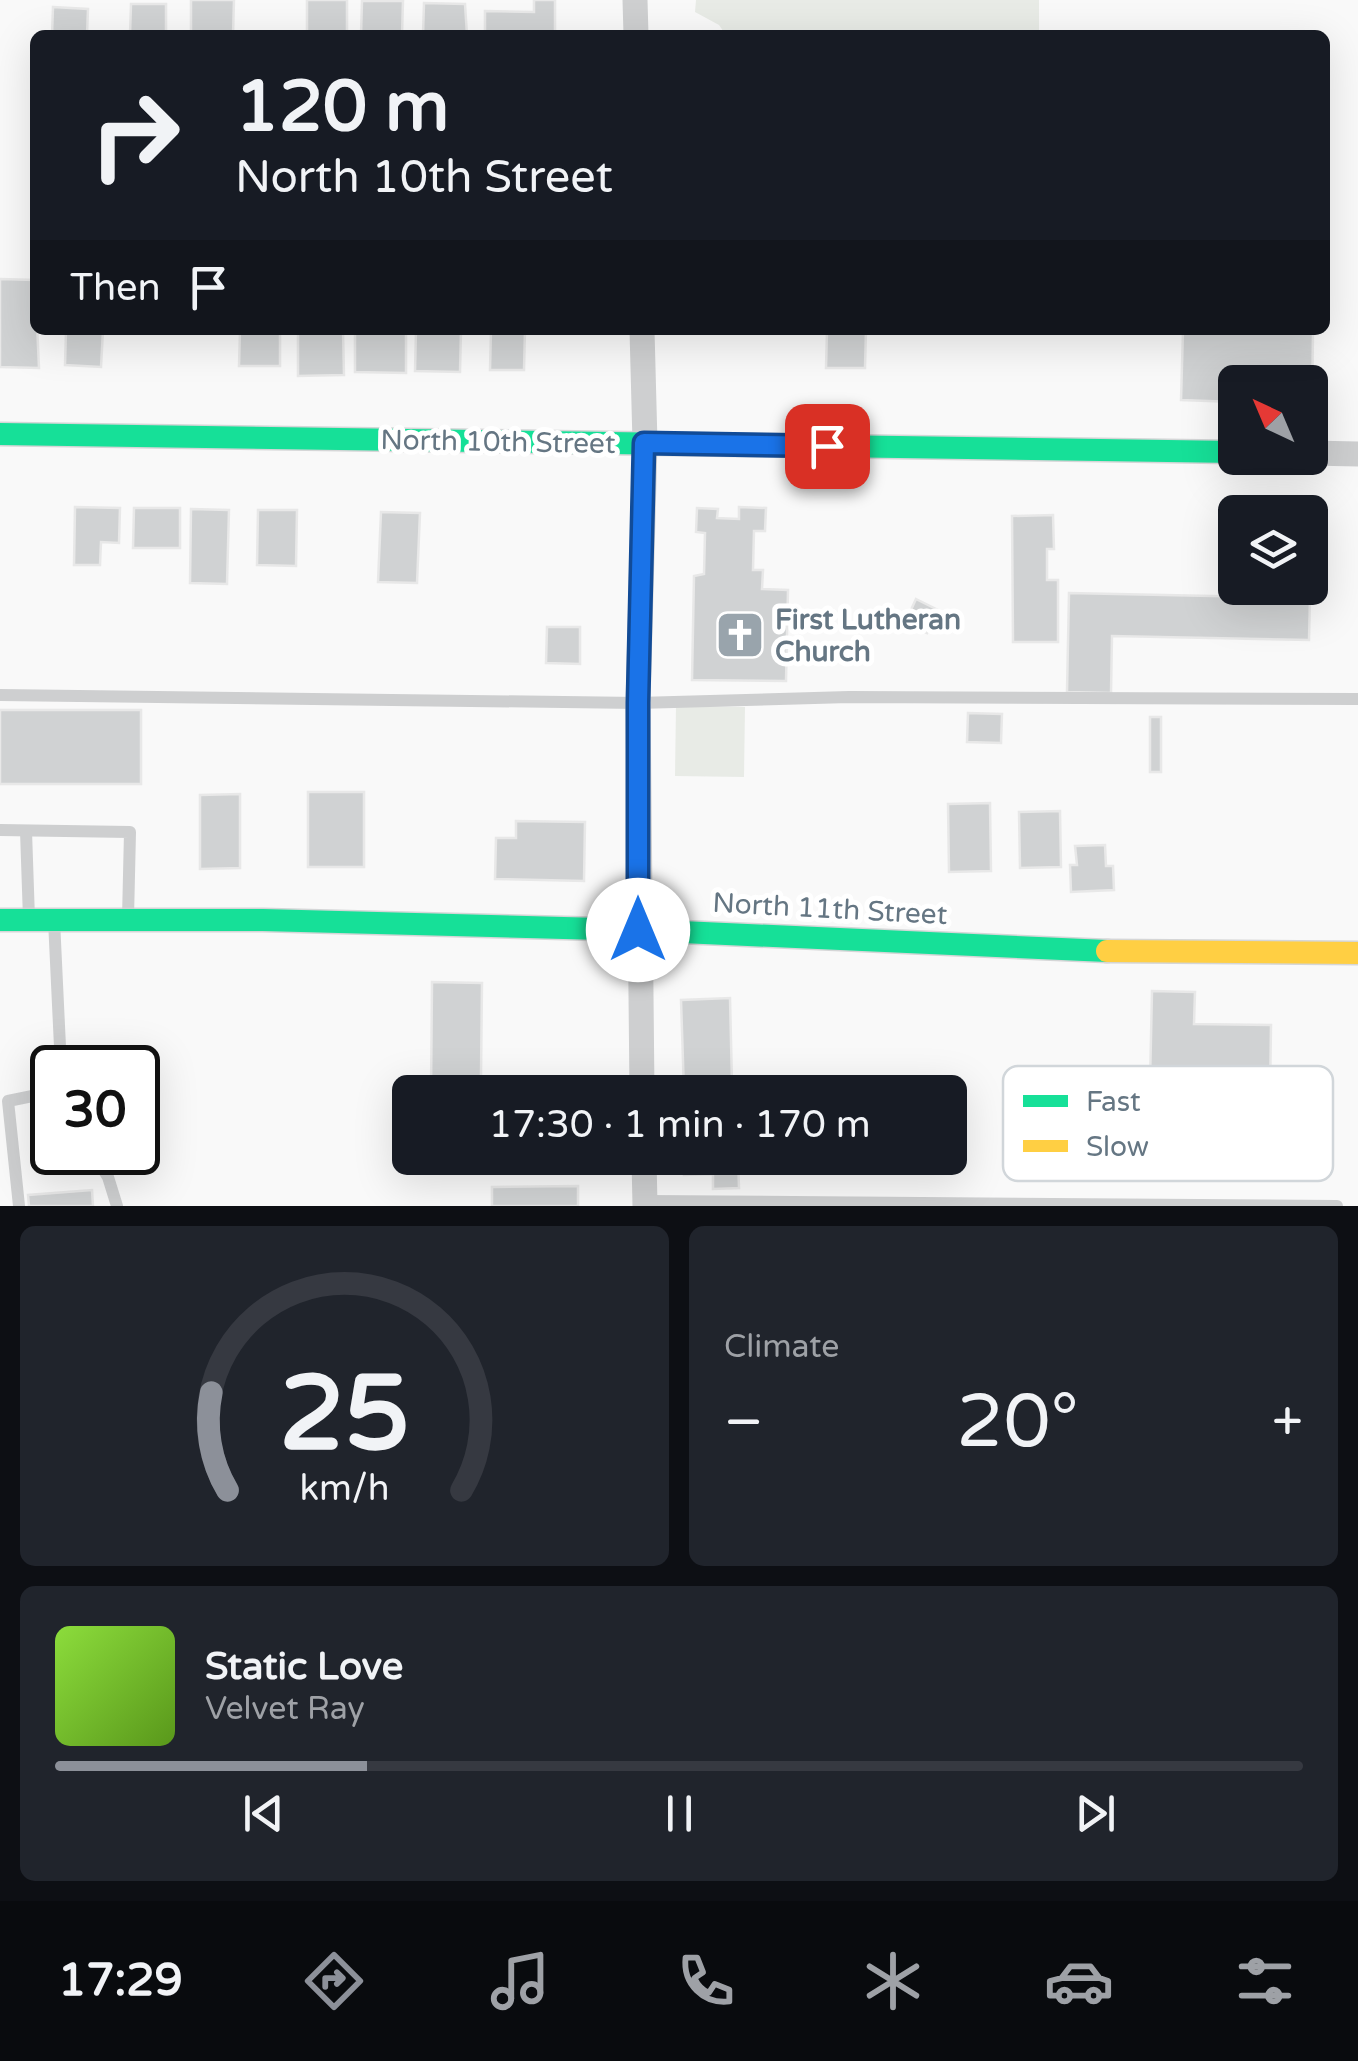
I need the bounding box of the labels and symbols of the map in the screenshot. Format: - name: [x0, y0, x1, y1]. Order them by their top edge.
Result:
- north arrow: [1218, 365, 1328, 475]
- pin: [785, 404, 870, 489]
- street label: North 10th Street: [380, 423, 616, 461]
- place label: First Lutheran Church: [775, 603, 961, 669]
- church icon: First Lutheran Church: [714, 609, 766, 661]
- position arrow: [586, 878, 690, 982]
- street label: North 11th Street: [712, 886, 949, 932]
- speed limit sign: 30: [30, 1045, 160, 1175]
- legend: [1003, 1066, 1333, 1181]
- text: Fast: [1086, 1085, 1141, 1119]
- text: Slow: [1086, 1130, 1149, 1164]

